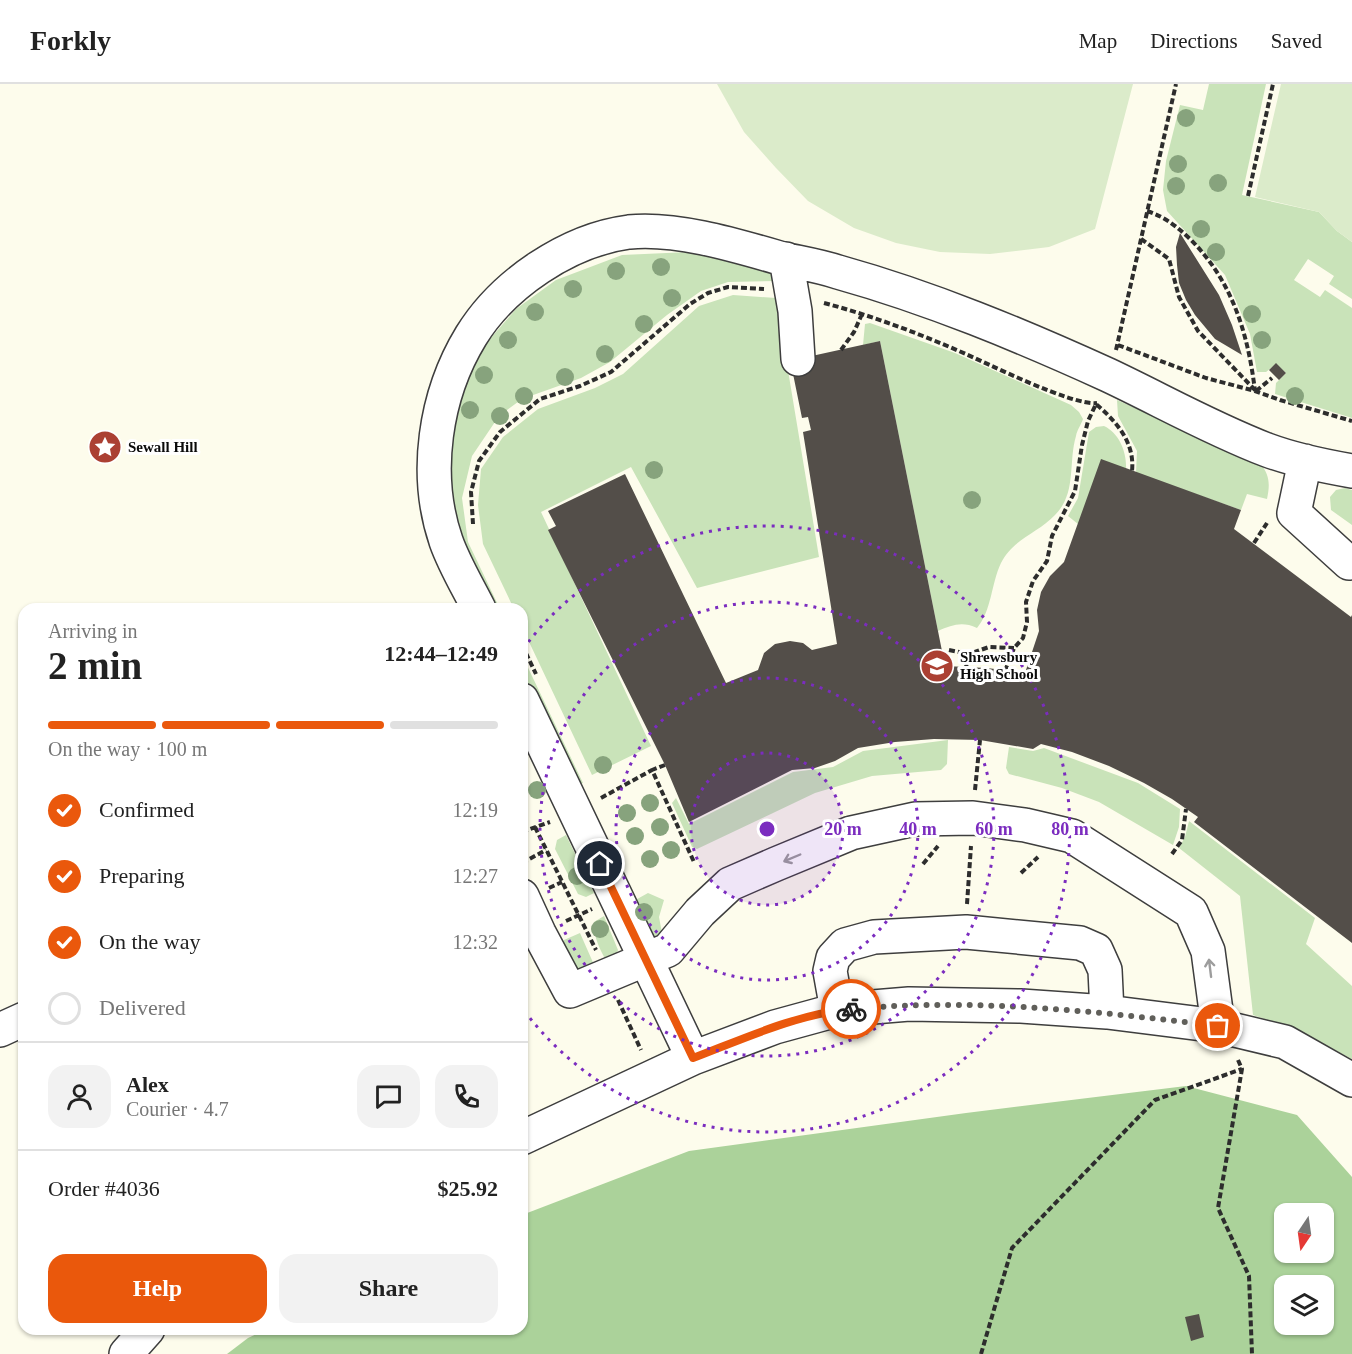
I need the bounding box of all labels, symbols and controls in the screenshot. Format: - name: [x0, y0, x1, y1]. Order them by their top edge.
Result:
- text: Forkly: [30, 25, 111, 56]
- text: Map: [1079, 29, 1117, 53]
- text: Directions: [1150, 29, 1238, 53]
- text: Saved: [1271, 29, 1322, 53]
- place icon: Sewall Hill: [87, 429, 123, 465]
- place label: Sewall Hill: [128, 439, 198, 455]
- text: Arriving in: [48, 620, 137, 642]
- text: 12:44–12:49: [384, 641, 498, 666]
- text: 2 min: [48, 644, 142, 687]
- school or university icon: Shrewsbury High School: [919, 648, 955, 684]
- place label: Shrewsbury High School: [960, 649, 1038, 682]
- text: On the way · 100 m: [48, 738, 207, 760]
- icon: check: [48, 794, 81, 827]
- text: Confirmed: [99, 797, 194, 822]
- text: 12:19: [452, 799, 498, 821]
- centre of rings: [757, 819, 777, 839]
- text: 20 m: [824, 819, 862, 839]
- text: 40 m: [899, 819, 937, 839]
- text: 60 m: [975, 819, 1013, 839]
- text: 80 m: [1051, 819, 1089, 839]
- pin: [574, 838, 625, 889]
- icon: home: [583, 847, 616, 880]
- one-way arrow: [783, 853, 801, 864]
- icon: check: [48, 860, 81, 893]
- text: Preparing: [99, 863, 185, 888]
- text: 12:27: [452, 865, 498, 887]
- icon: check: [48, 926, 81, 959]
- text: On the way: [99, 929, 200, 954]
- text: 12:32: [452, 931, 498, 953]
- one-way arrow: [1204, 958, 1215, 978]
- courier: [821, 979, 881, 1039]
- icon: bike: [835, 993, 868, 1026]
- text: Delivered: [99, 995, 186, 1020]
- pin: [1192, 1000, 1243, 1051]
- icon: bag: [1201, 1009, 1234, 1042]
- button: person: [48, 1065, 111, 1128]
- button: chat: [357, 1065, 420, 1128]
- button: phone: [435, 1065, 498, 1128]
- text: Alex: [126, 1072, 169, 1097]
- text: Courier · 4.7: [126, 1098, 229, 1120]
- text: Order #4036: [48, 1176, 160, 1201]
- text: $25.92: [438, 1176, 498, 1201]
- north arrow: [1274, 1203, 1334, 1263]
- map controls: [1274, 1203, 1334, 1335]
- button: Help: [48, 1254, 267, 1323]
- button: Share: [279, 1254, 498, 1323]
- button: layers: [1274, 1275, 1334, 1335]

